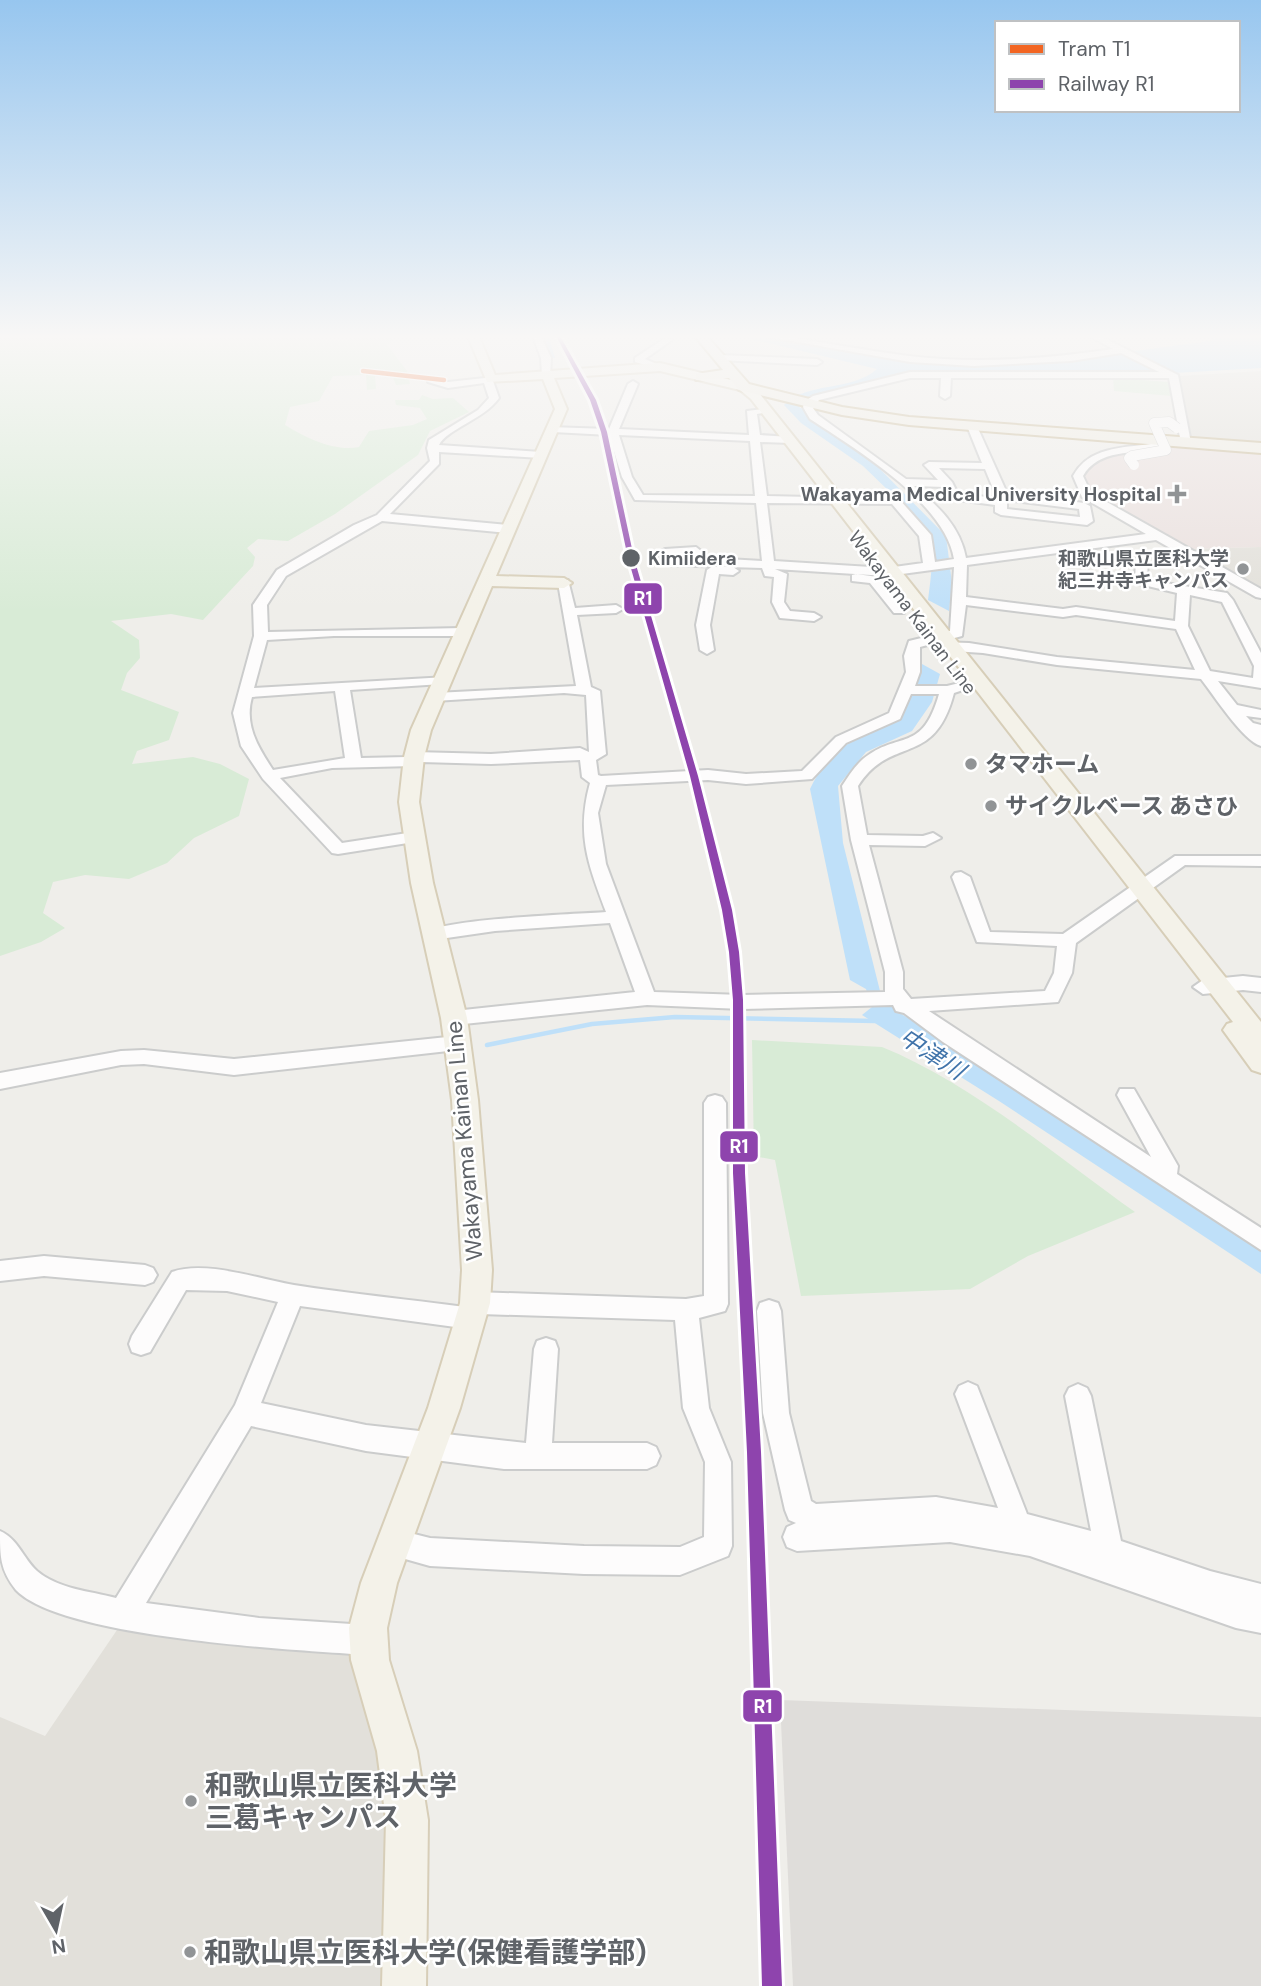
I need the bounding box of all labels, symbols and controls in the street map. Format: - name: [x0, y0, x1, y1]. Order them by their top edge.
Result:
- legend: [995, 21, 1240, 112]
- text: Tram T1: [1058, 35, 1130, 63]
- text: Railway R1: [1058, 70, 1154, 98]
- place label: Wakayama Medical University Hospital: [801, 482, 1161, 507]
- marker: Wakayama Medical University Hospital: [1167, 484, 1187, 504]
- street label: Wakayama Kainan Line: [843, 525, 982, 699]
- place label: Kimiidera: [648, 546, 737, 571]
- place label: 和歌山県立医科大学 紀三井寺キャンパス: [1058, 546, 1229, 593]
- marker: Kimiidera: [620, 547, 642, 569]
- marker: 和歌山県立医科大学 紀三井寺キャンパス: [1235, 561, 1251, 577]
- line badge: R1: [623, 582, 663, 615]
- text: R1: [634, 586, 652, 611]
- place label: タマホーム: [985, 749, 1099, 779]
- marker: タマホーム: [963, 756, 979, 772]
- place label: サイクルベース あさひ: [1005, 791, 1238, 821]
- marker: サイクルベース あさひ: [983, 798, 999, 814]
- street label: Wakayama Kainan Line: [439, 1020, 489, 1262]
- water label: 中津川: [894, 1021, 973, 1088]
- line badge: R1: [719, 1130, 759, 1163]
- text: R1: [730, 1134, 748, 1159]
- line badge: R1: [742, 1689, 783, 1723]
- text: R1: [754, 1694, 772, 1719]
- place label: 和歌山県立医科大学 三葛キャンパス: [205, 1767, 457, 1836]
- marker: 和歌山県立医科大学 三葛キャンパス: [183, 1793, 199, 1809]
- north arrow: [21, 1895, 91, 1965]
- text: N: [50, 1933, 67, 1960]
- place label: 和歌山県立医科大学(保健看護学部): [204, 1934, 647, 1971]
- marker: 和歌山県立医科大学(保健看護学部): [182, 1944, 198, 1960]

